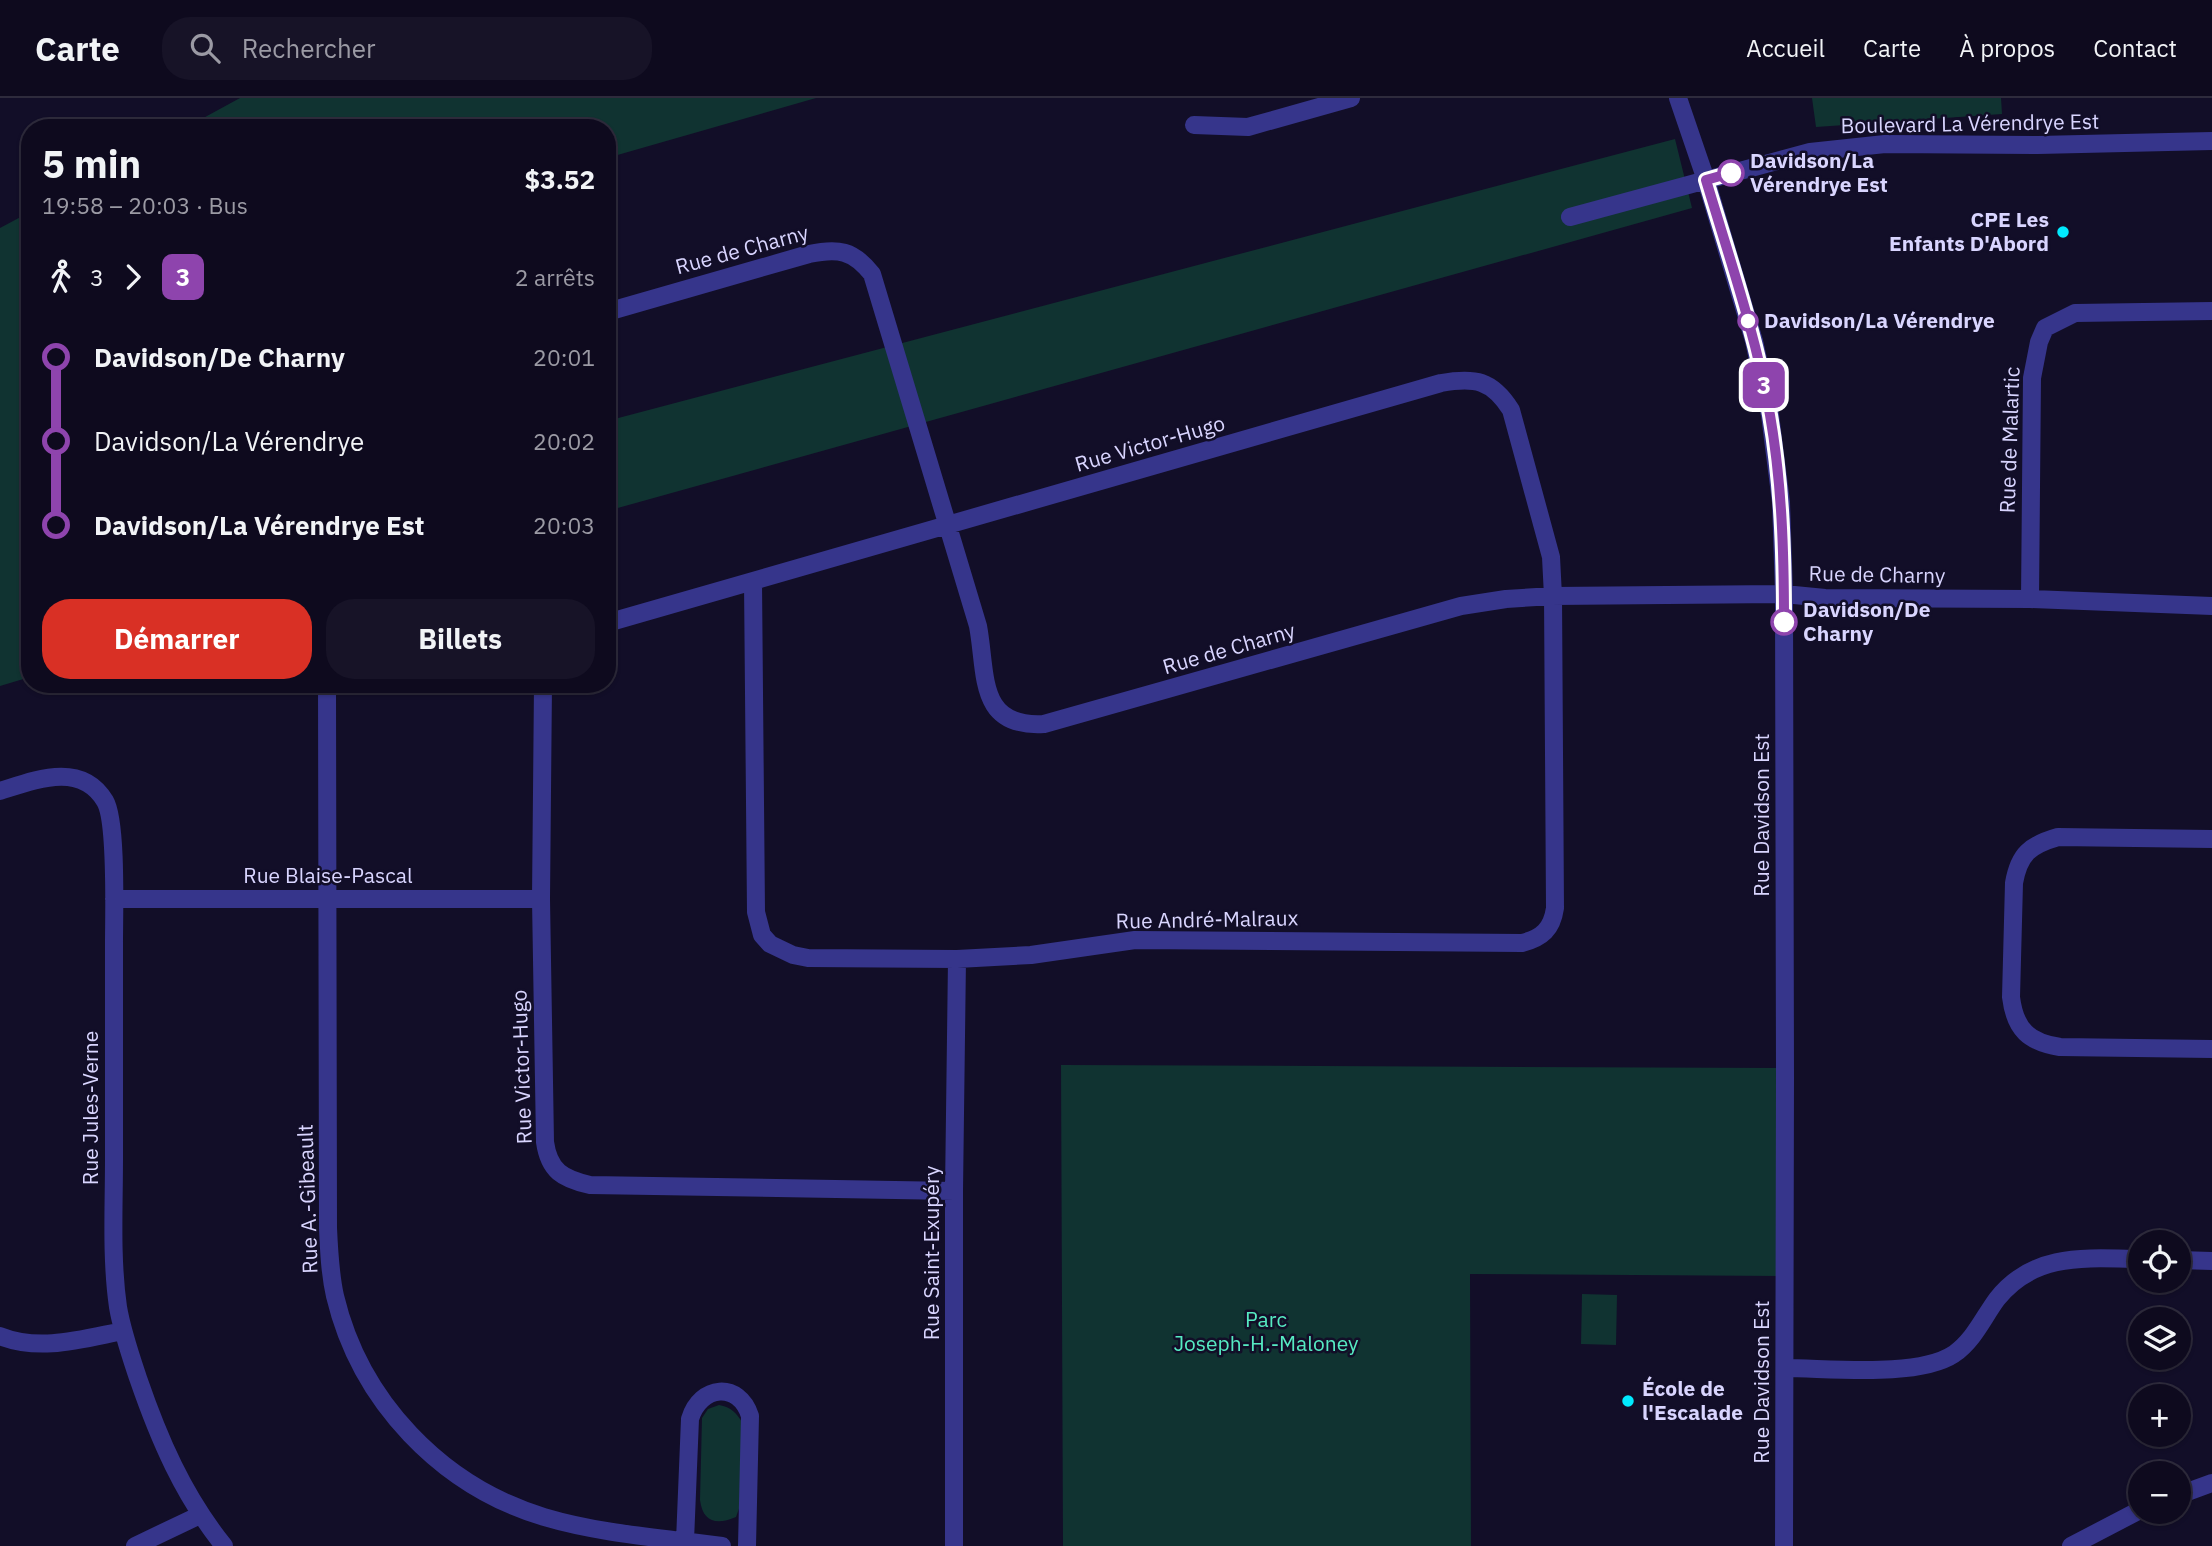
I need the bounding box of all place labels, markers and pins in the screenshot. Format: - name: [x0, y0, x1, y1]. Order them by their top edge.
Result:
- place label: Davidson/La Vérendrye Est: [1750, 146, 1888, 198]
- marker: Davidson/La Vérendrye Est: [1718, 160, 1744, 186]
- place label: CPE Les Enfants D'Abord: [1889, 205, 2049, 257]
- marker: CPE Les Enfants D'Abord: [2055, 224, 2071, 240]
- place label: Davidson/La Vérendrye: [1764, 306, 1995, 334]
- marker: Davidson/La Vérendrye: [1738, 311, 1758, 331]
- place label: Davidson/De Charny: [1803, 595, 1931, 647]
- marker: Davidson/De Charny: [1771, 609, 1797, 635]
- place label: École de l'Escalade: [1642, 1374, 1743, 1426]
- marker: École de l'Escalade: [1620, 1393, 1636, 1409]

